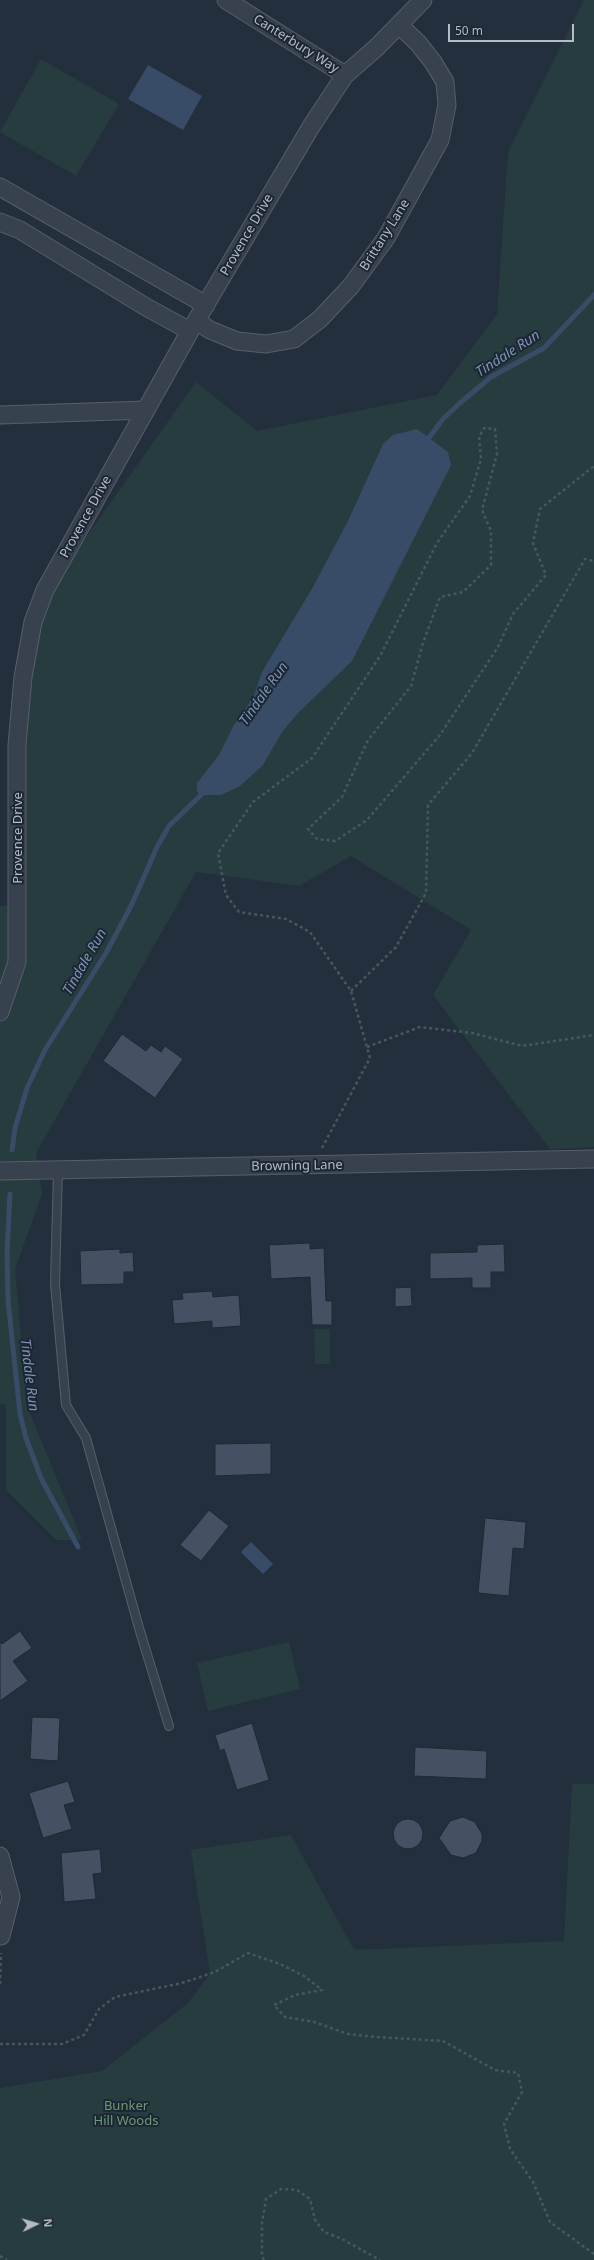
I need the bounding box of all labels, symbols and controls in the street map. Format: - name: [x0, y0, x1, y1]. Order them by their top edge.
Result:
- street label: Canterbury Way: [250, 11, 342, 77]
- scale bar: [450, 16, 576, 42]
- text: 50 m: [455, 22, 483, 39]
- street label: Provence Drive: [217, 191, 277, 279]
- street label: Brittany Lane: [357, 196, 413, 274]
- water label: Tindale Run: [473, 327, 543, 381]
- street label: Provence Drive: [57, 473, 115, 561]
- water label: Tindale Run: [236, 659, 292, 729]
- street label: Provence Drive: [10, 792, 26, 884]
- water label: Tindale Run: [59, 926, 111, 998]
- street label: Browning Lane: [251, 1157, 343, 1175]
- water label: Tindale Run: [16, 1338, 42, 1412]
- park label: Bunker Hill Woods: [94, 2098, 158, 2129]
- north arrow: [16, 2204, 56, 2244]
- text: N: [41, 2218, 56, 2228]

